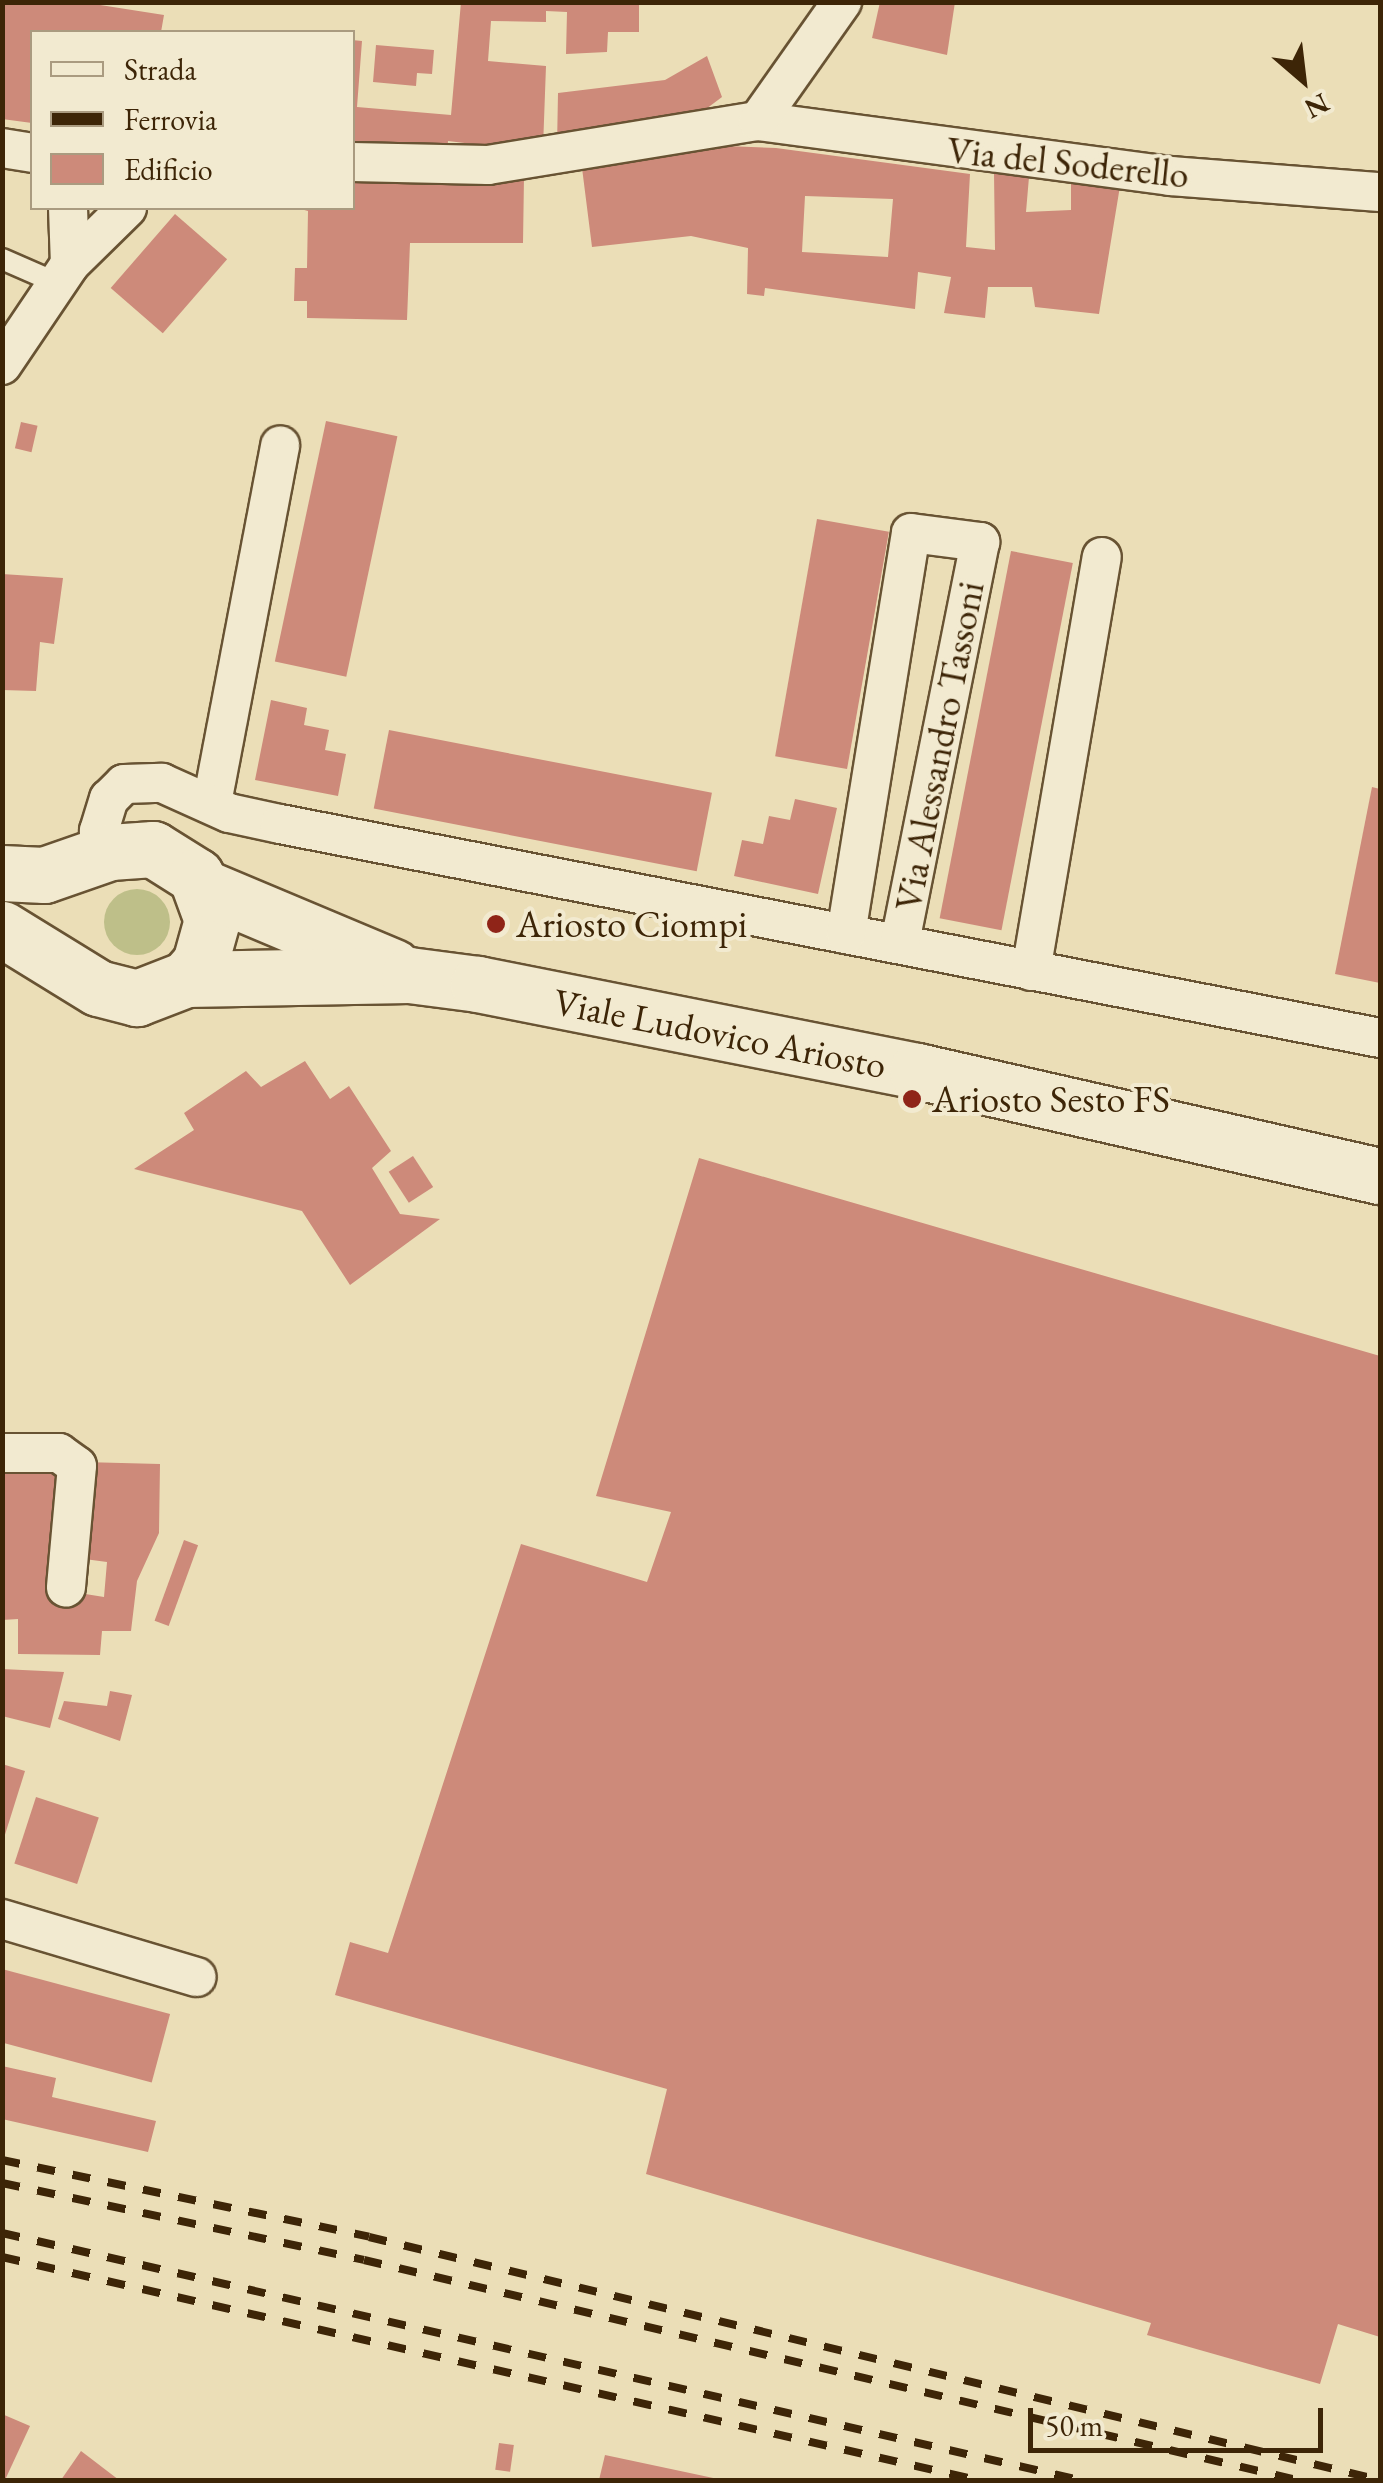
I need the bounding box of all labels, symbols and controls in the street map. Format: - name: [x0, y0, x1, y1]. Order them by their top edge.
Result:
- legend: [30, 30, 355, 210]
- north arrow: [1253, 30, 1353, 130]
- text: Strada: [124, 50, 197, 89]
- text: N: [1299, 85, 1336, 128]
- text: Ferrovia: [124, 100, 217, 139]
- street label: Via del Soderello: [945, 127, 1191, 197]
- text: Edificio: [124, 150, 213, 189]
- street label: Via Alessandro Tassoni: [885, 577, 993, 915]
- place label: Ariosto Ciompi: [516, 901, 747, 947]
- marker: Ariosto Ciompi: [485, 913, 507, 935]
- street label: Viale Ludovico Ariosto: [550, 978, 890, 1088]
- place label: Ariosto Sesto FS: [932, 1076, 1170, 1122]
- marker: Ariosto Sesto FS: [901, 1088, 923, 1110]
- scale bar: [1033, 2388, 1328, 2450]
- text: 50 m: [1045, 2406, 1103, 2445]

